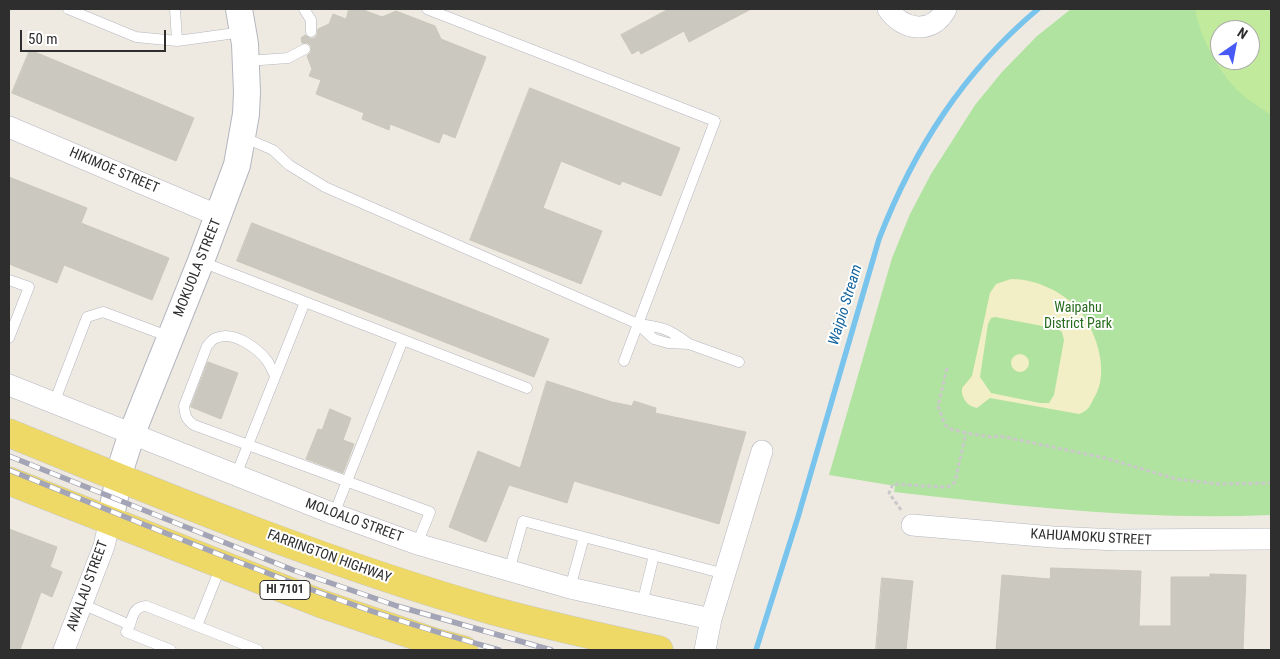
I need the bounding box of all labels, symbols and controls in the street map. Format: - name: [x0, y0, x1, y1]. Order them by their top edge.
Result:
- scale bar: [22, 20, 169, 52]
- north arrow: [1210, 20, 1260, 70]
- text: N: [1235, 24, 1251, 42]
- text: 50 m: [28, 30, 58, 48]
- street label: HIKIMOE STREET: [67, 145, 161, 197]
- street label: MOKUOLA STREET: [171, 217, 225, 319]
- water label: Waipio Stream: [825, 263, 867, 347]
- park label: Waipahu District Park: [1044, 300, 1112, 332]
- street label: MOLOALO STREET: [303, 496, 405, 546]
- street label: KAHUAMOKU STREET: [1030, 526, 1152, 550]
- street label: FARRINGTON HIGHWAY: [265, 527, 393, 587]
- street label: AWALAU STREET: [64, 538, 112, 634]
- road number: HI 7101: [260, 580, 310, 600]

